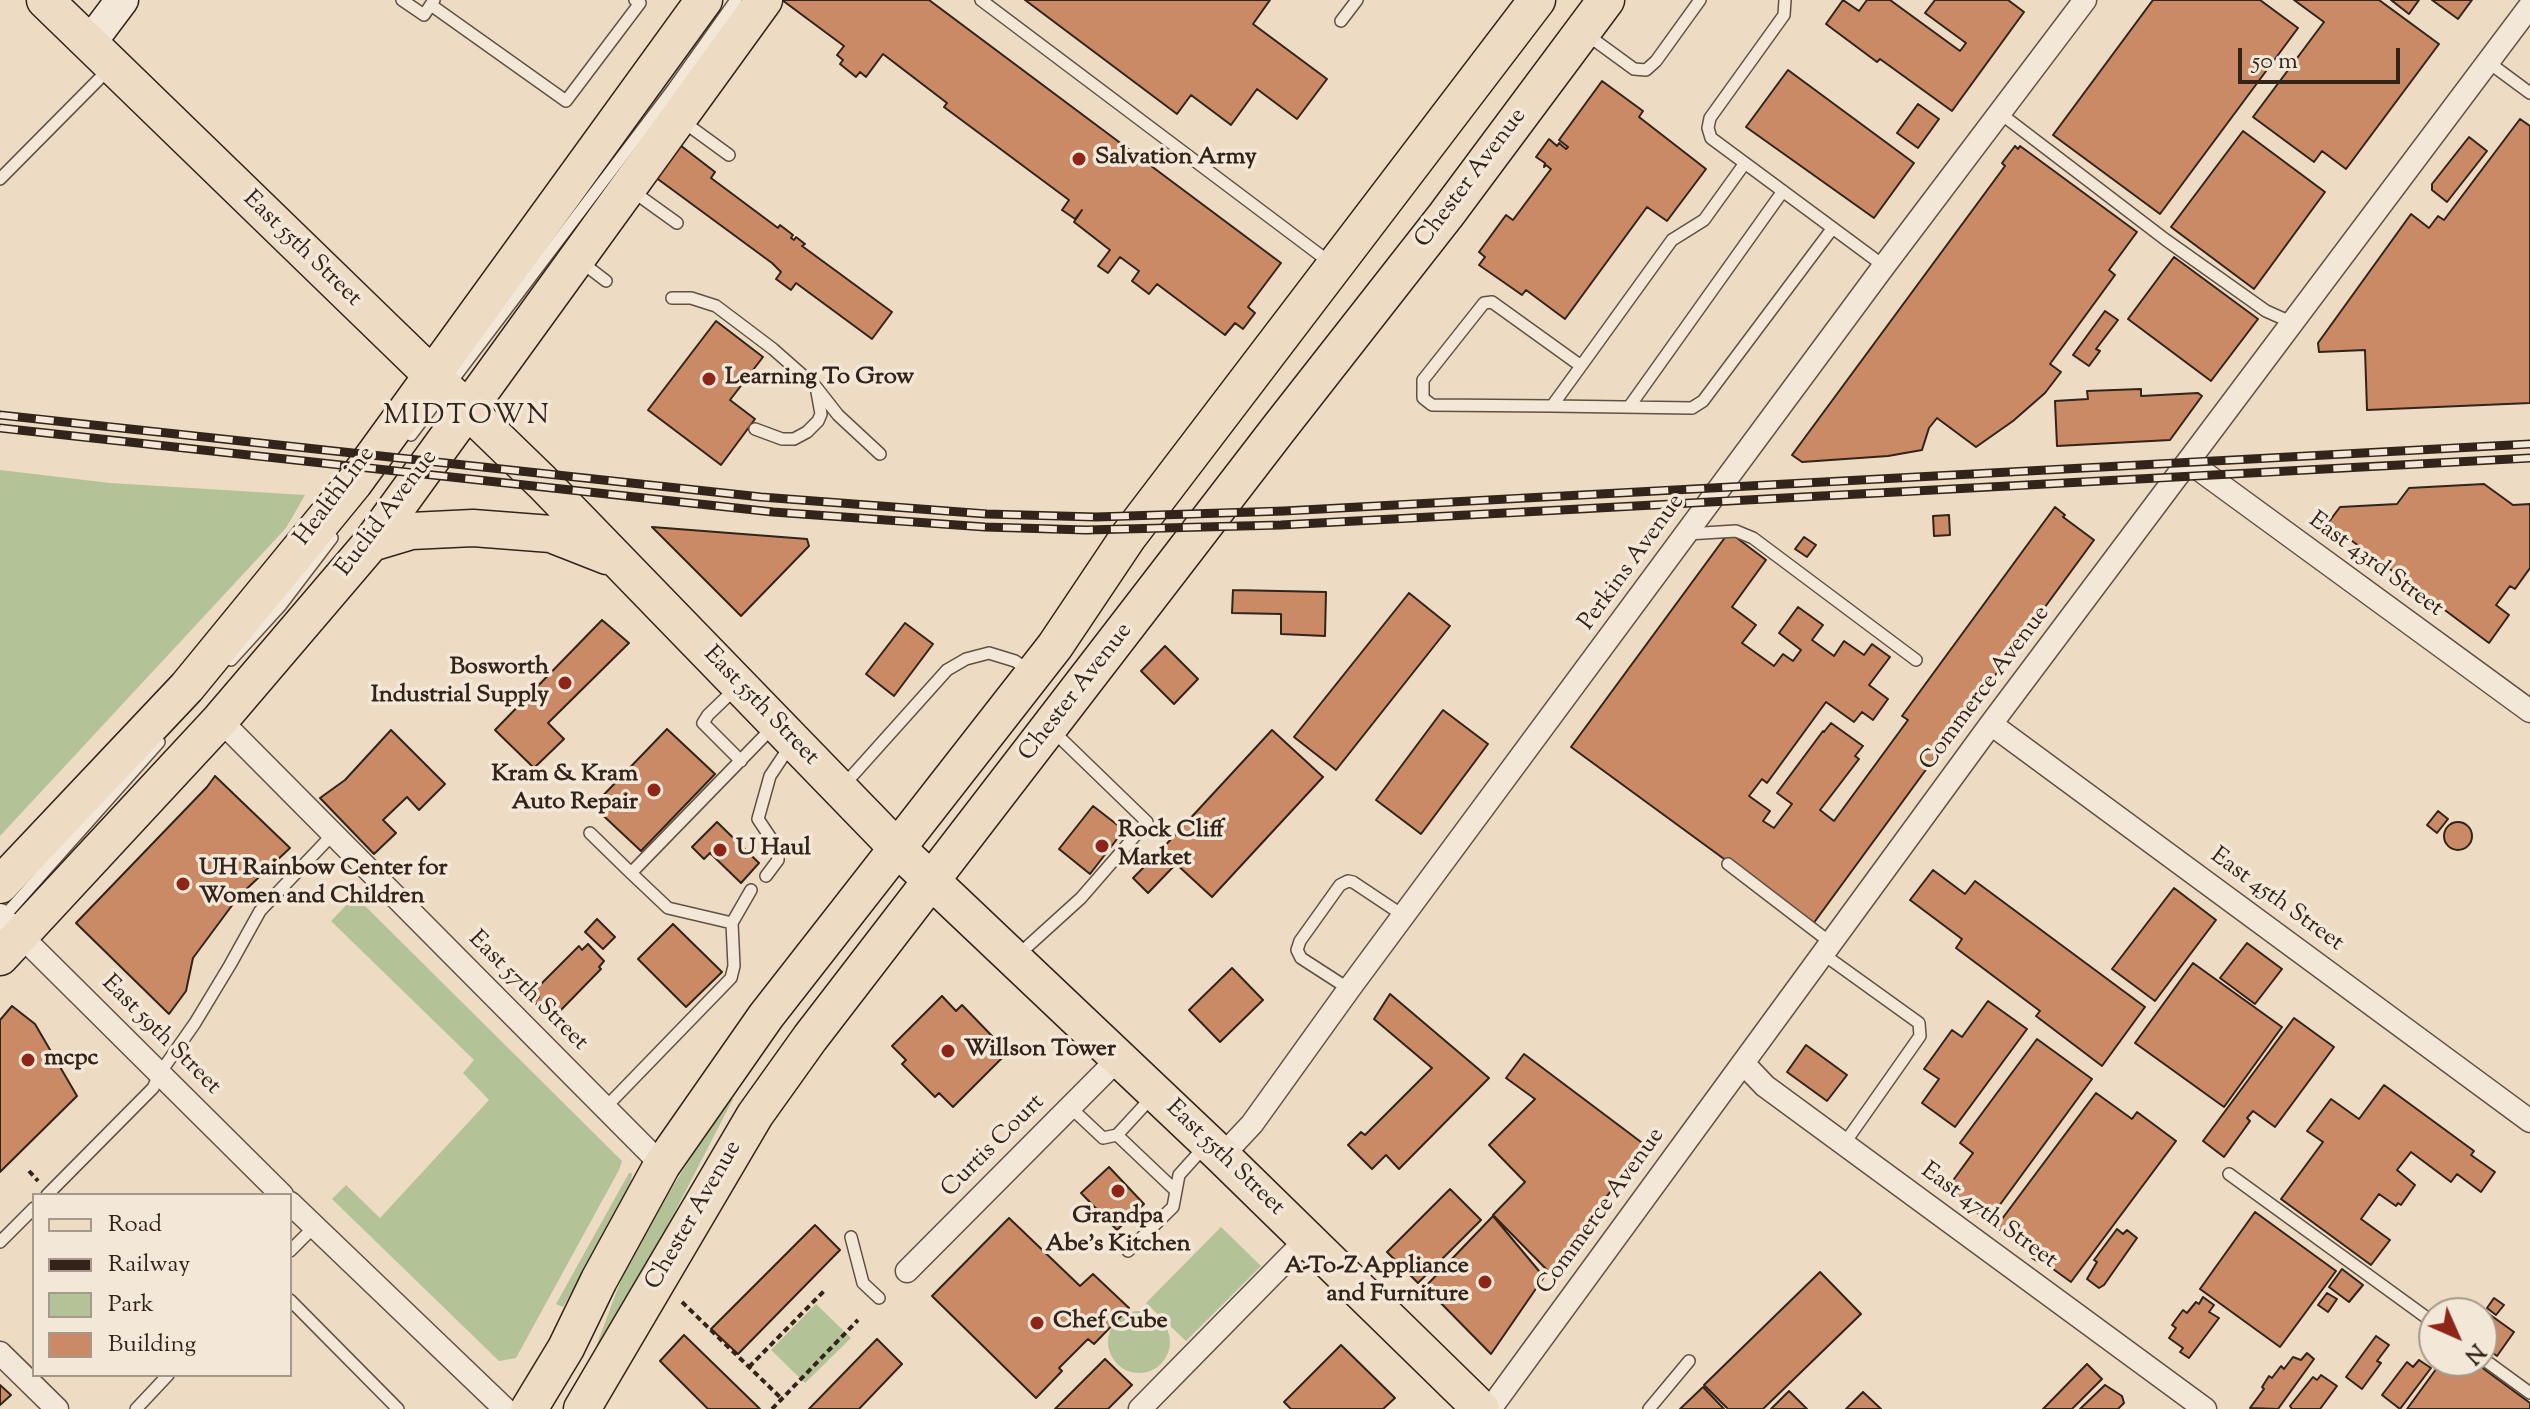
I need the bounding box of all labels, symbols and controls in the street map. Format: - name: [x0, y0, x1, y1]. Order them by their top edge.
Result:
- scale bar: [2242, 32, 2404, 82]
- text: 50 m: [2252, 45, 2298, 79]
- street label: Chester Avenue: [1410, 103, 1534, 255]
- place label: Salvation Army: [1095, 145, 1257, 173]
- marker: Salvation Army: [1070, 150, 1088, 168]
- street label: East 55th Street: [235, 186, 367, 314]
- place label: Learning To Grow: [725, 365, 914, 393]
- marker: Learning To Grow: [700, 370, 718, 388]
- district label: MIDTOWN: [383, 401, 551, 435]
- street label: HealthLine: [289, 442, 383, 552]
- street label: Euclid Avenue: [331, 445, 445, 583]
- street label: Perkins Avenue: [1574, 489, 1692, 637]
- street label: East 43rd Street: [2302, 507, 2448, 625]
- street label: Commerce Avenue: [1915, 601, 2057, 777]
- street label: Chester Avenue: [1014, 618, 1140, 768]
- street label: East 55th Street: [696, 641, 824, 773]
- place label: Bosworth Industrial Supply: [371, 655, 549, 711]
- marker: Bosworth Industrial Supply: [556, 674, 574, 692]
- place label: Kram & Kram Auto Repair: [491, 762, 638, 818]
- marker: Kram & Kram Auto Repair: [645, 781, 663, 799]
- place label: Rock Cliff Market: [1118, 818, 1224, 874]
- place label: U Haul: [736, 836, 811, 864]
- marker: Rock Cliff Market: [1093, 837, 1111, 855]
- marker: U Haul: [711, 841, 729, 859]
- street label: East 45th Street: [2204, 843, 2348, 959]
- place label: UH Rainbow Center for Women and Children: [199, 856, 448, 912]
- marker: UH Rainbow Center for Women and Children: [174, 875, 192, 893]
- street label: East 57th Street: [461, 926, 593, 1058]
- street label: East 59th Street: [94, 970, 226, 1102]
- place label: Willson Tower: [964, 1037, 1116, 1065]
- marker: Willson Tower: [939, 1042, 957, 1060]
- place label: mcpc: [44, 1046, 98, 1074]
- marker: mcpc: [19, 1051, 37, 1069]
- street label: Curtis Court: [936, 1089, 1052, 1205]
- street label: East 55th Street: [1158, 1095, 1290, 1223]
- street label: Commerce Avenue: [1532, 1123, 1672, 1301]
- street label: Chester Avenue: [641, 1136, 749, 1296]
- street label: East 47th Street: [1914, 1158, 2062, 1276]
- marker: Grandpa Abe's Kitchen: [1109, 1182, 1127, 1200]
- legend: [32, 1193, 292, 1377]
- place label: Grandpa Abe's Kitchen: [1045, 1204, 1191, 1260]
- text: Road: [108, 1208, 162, 1242]
- text: Railway: [108, 1248, 190, 1282]
- place label: A-To-Z Appliance and Furniture: [1284, 1254, 1469, 1310]
- marker: A-To-Z Appliance and Furniture: [1476, 1273, 1494, 1291]
- text: Park: [108, 1288, 154, 1322]
- north arrow: [2418, 1297, 2498, 1377]
- place label: Chef Cube: [1053, 1309, 1168, 1337]
- marker: Chef Cube: [1028, 1314, 1046, 1332]
- text: Building: [108, 1328, 196, 1362]
- text: N: [2456, 1335, 2491, 1370]

